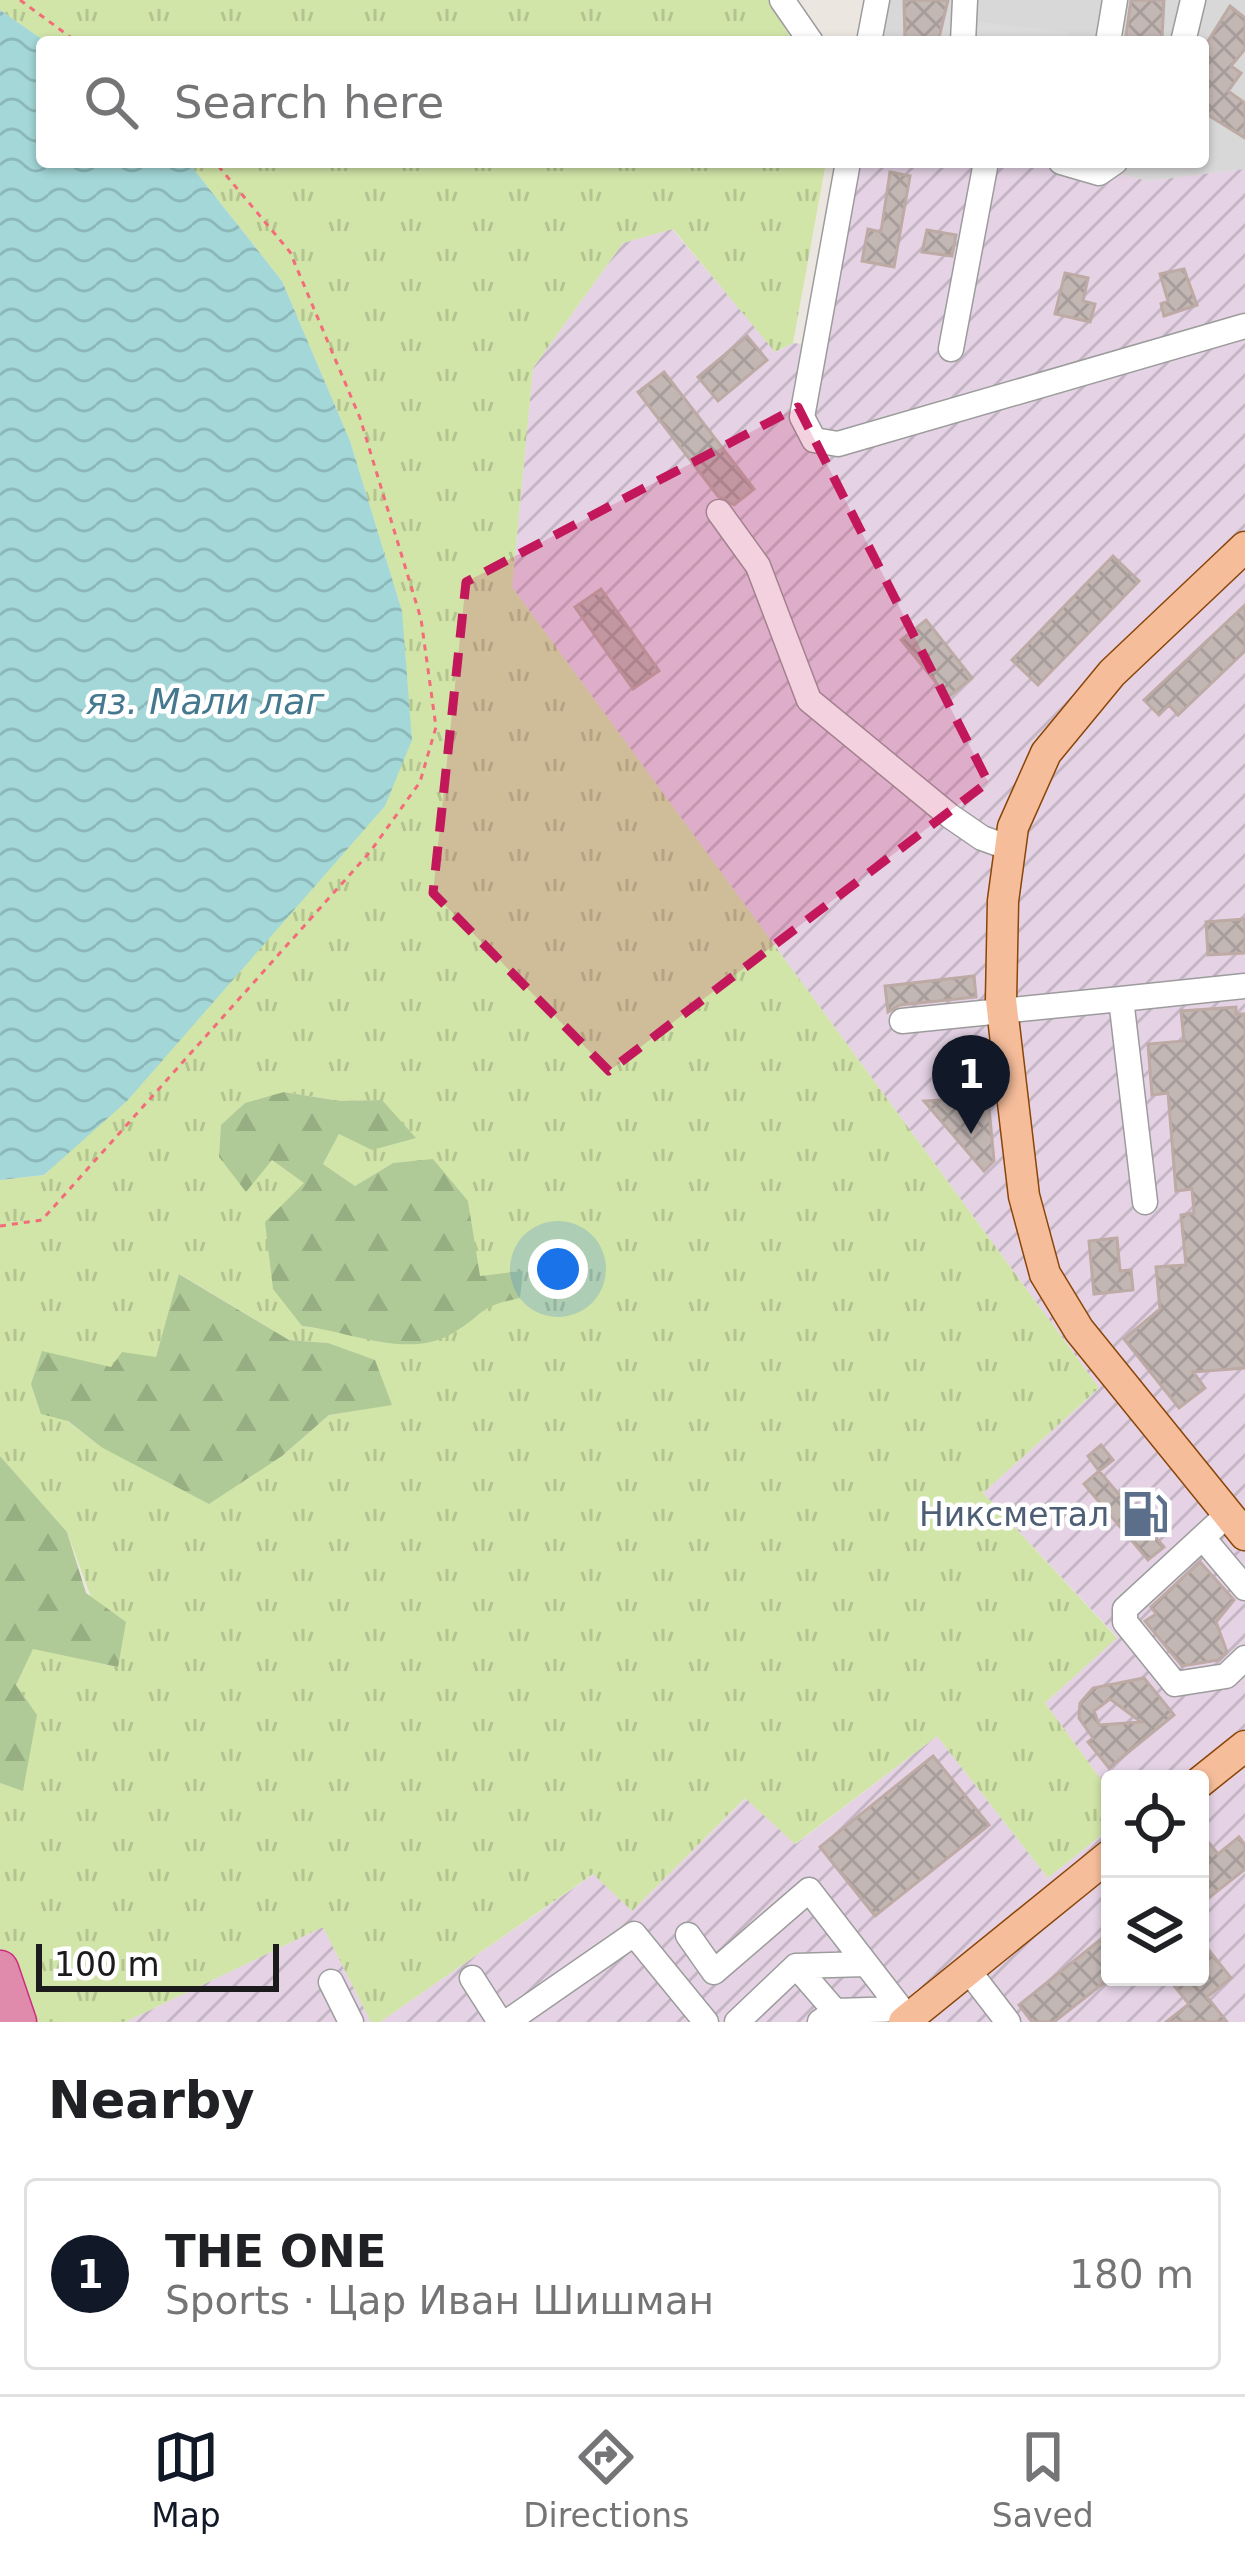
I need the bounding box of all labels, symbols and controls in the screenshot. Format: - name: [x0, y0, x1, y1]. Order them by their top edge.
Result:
- search box: [36, 36, 1209, 168]
- icon: search: [78, 69, 144, 135]
- text: Search here: [174, 76, 444, 129]
- water label: яз. Мали лаг: [86, 681, 325, 722]
- pin: 1: [932, 1035, 1010, 1134]
- your location: [528, 1239, 588, 1299]
- fuel station icon: Никсметал: [1120, 1489, 1170, 1539]
- place label: Никсметал: [919, 1495, 1109, 1534]
- map controls: [1101, 1770, 1209, 1986]
- button: locate: [1101, 1770, 1209, 1878]
- button: layers: [1101, 1878, 1209, 1986]
- scale bar: [36, 1938, 279, 1991]
- text: 100 m: [54, 1945, 160, 1984]
- text: Nearby: [48, 2071, 255, 2130]
- text: THE ONE: [165, 2225, 386, 2278]
- text: 1: [76, 2252, 104, 2297]
- text: 180 m: [1069, 2252, 1194, 2297]
- text: Sports · Цар Иван Шишман: [165, 2278, 714, 2323]
- tab: Map: [151, 2424, 221, 2535]
- tab: Directions: [523, 2424, 689, 2535]
- tab: Saved: [992, 2424, 1094, 2535]

